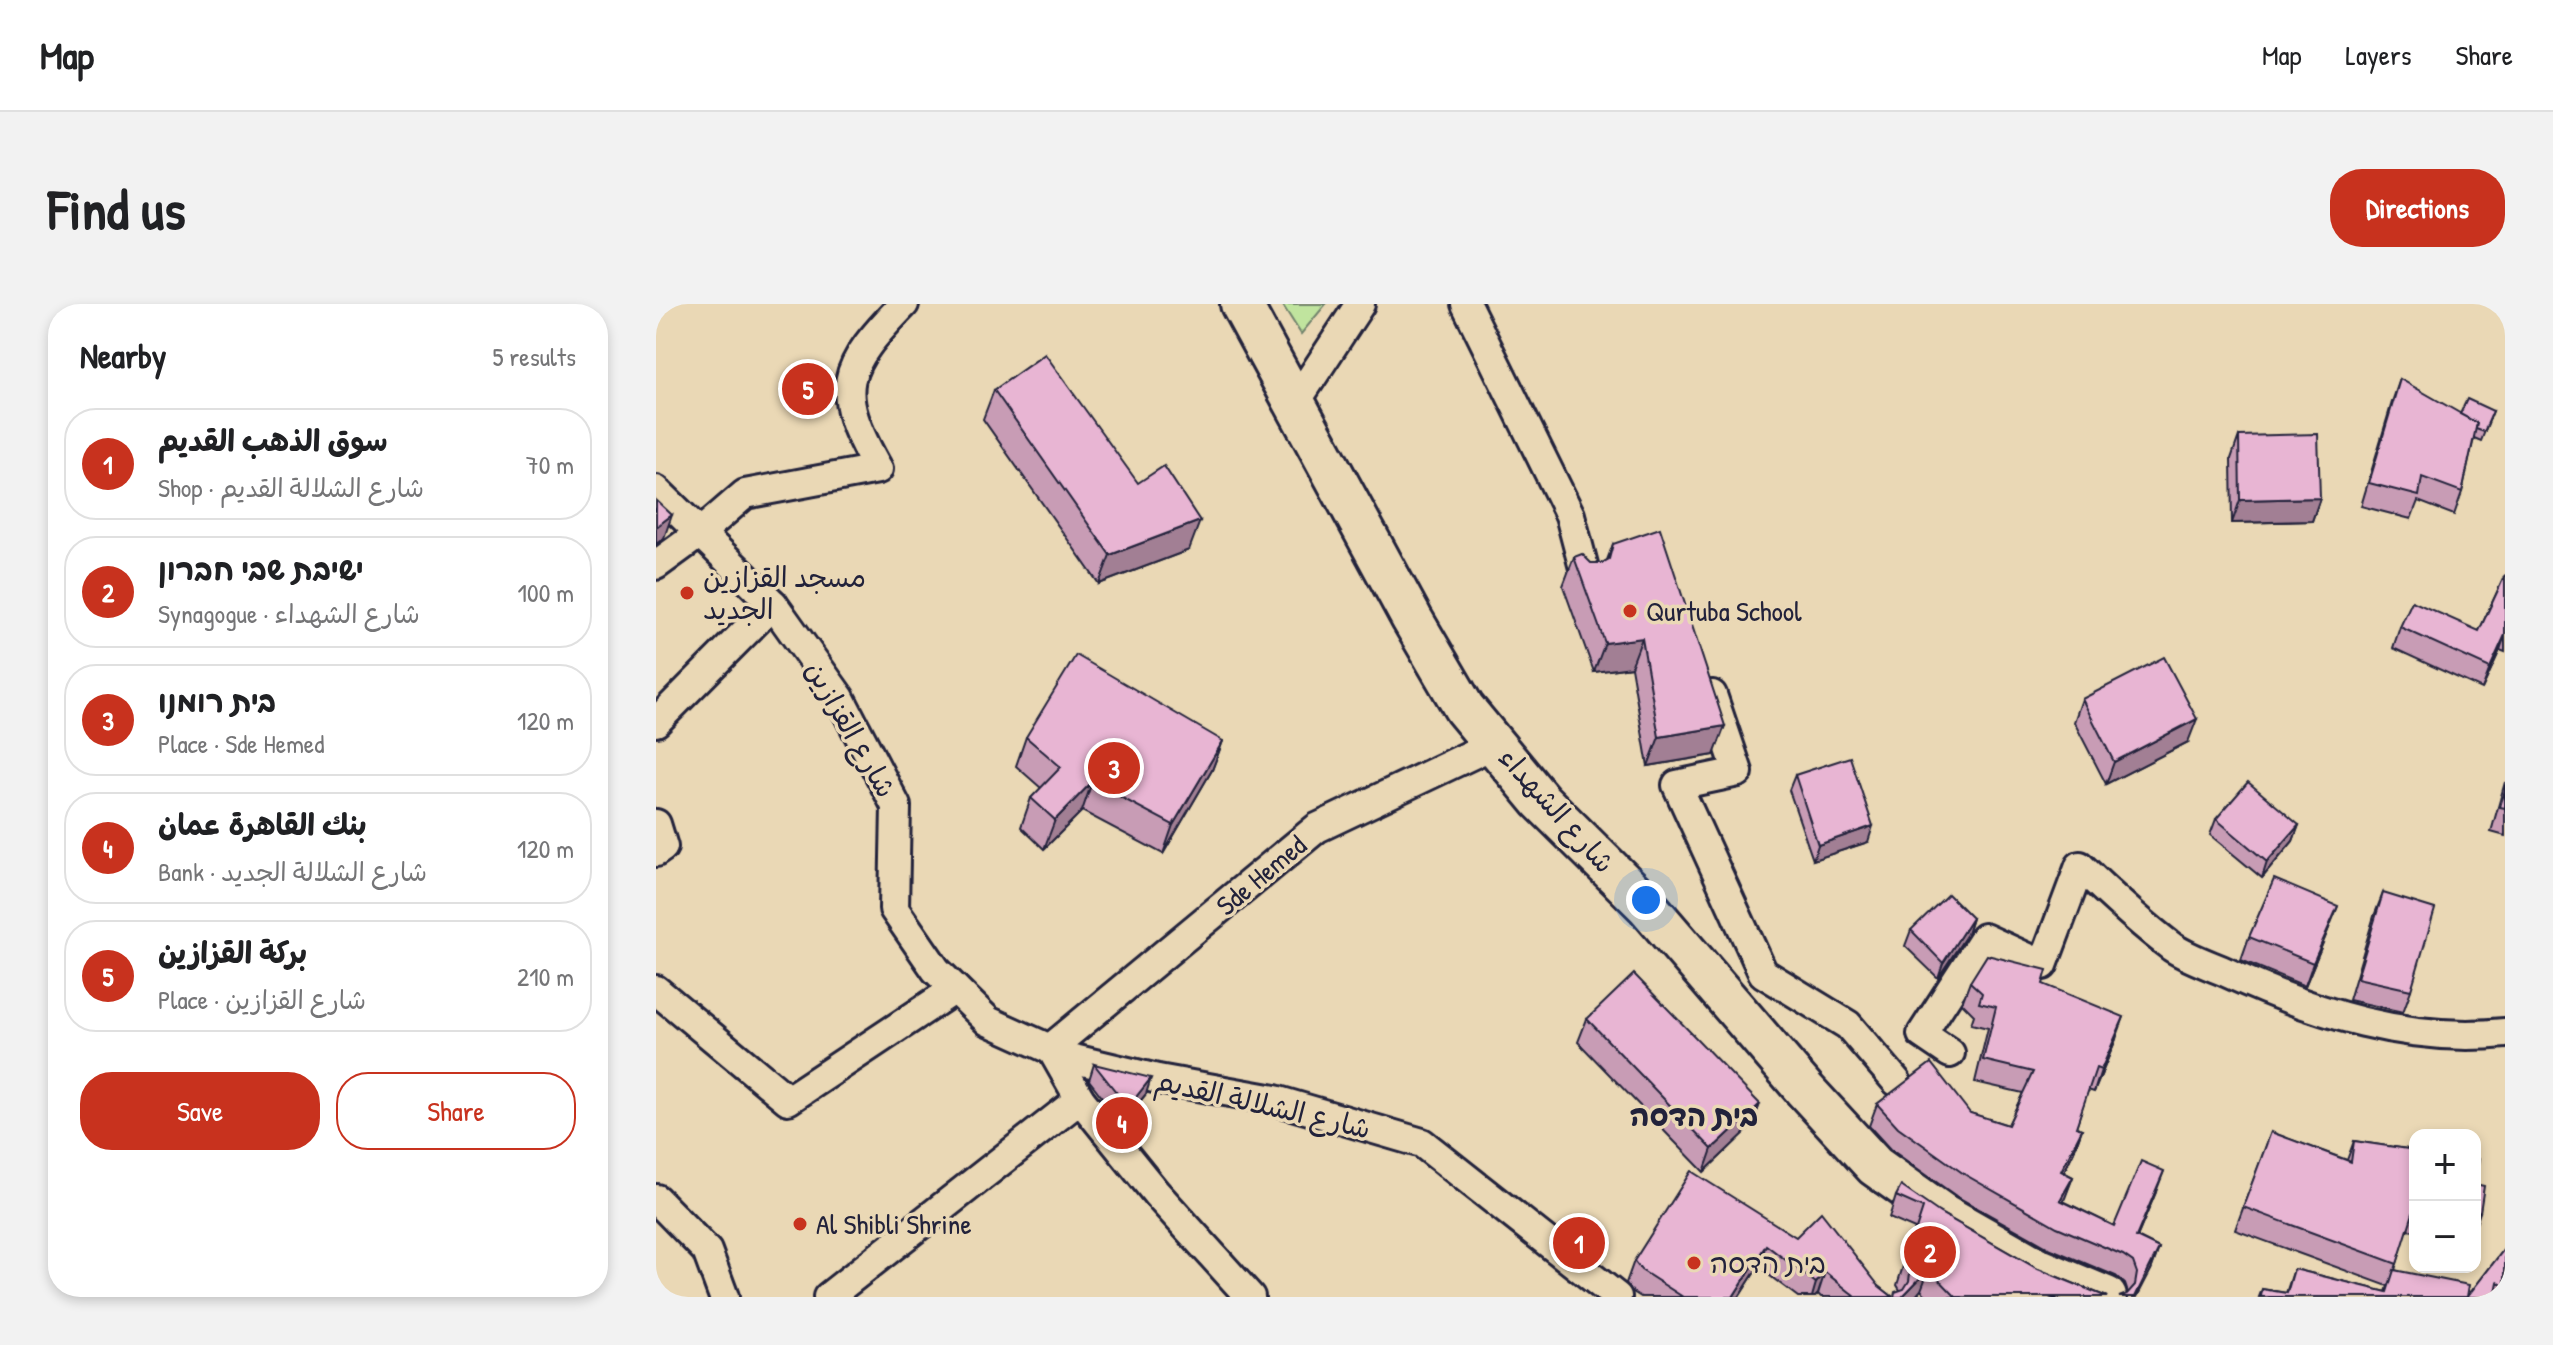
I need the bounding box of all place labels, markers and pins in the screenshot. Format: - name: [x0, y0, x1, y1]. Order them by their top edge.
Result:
- pin: 5: [782, 359, 834, 419]
- place label: مسجد القزازين الجديد: [703, 558, 866, 628]
- marker: مسجد القزازين الجديد: [678, 584, 696, 602]
- place label: Qurtuba School: [1646, 592, 1802, 630]
- marker: Qurtuba School: [1621, 602, 1639, 620]
- pin: 3: [1088, 738, 1140, 798]
- pin: 4: [1096, 1093, 1148, 1153]
- place label: Al Shibli Shrine: [816, 1205, 972, 1243]
- pin: 1: [1553, 1213, 1605, 1273]
- marker: Al Shibli Shrine: [791, 1215, 809, 1233]
- pin: 2: [1904, 1222, 1956, 1282]
- place label: בית הדסה: [1710, 1244, 1826, 1282]
- marker: בית הדסה: [1685, 1254, 1703, 1272]

